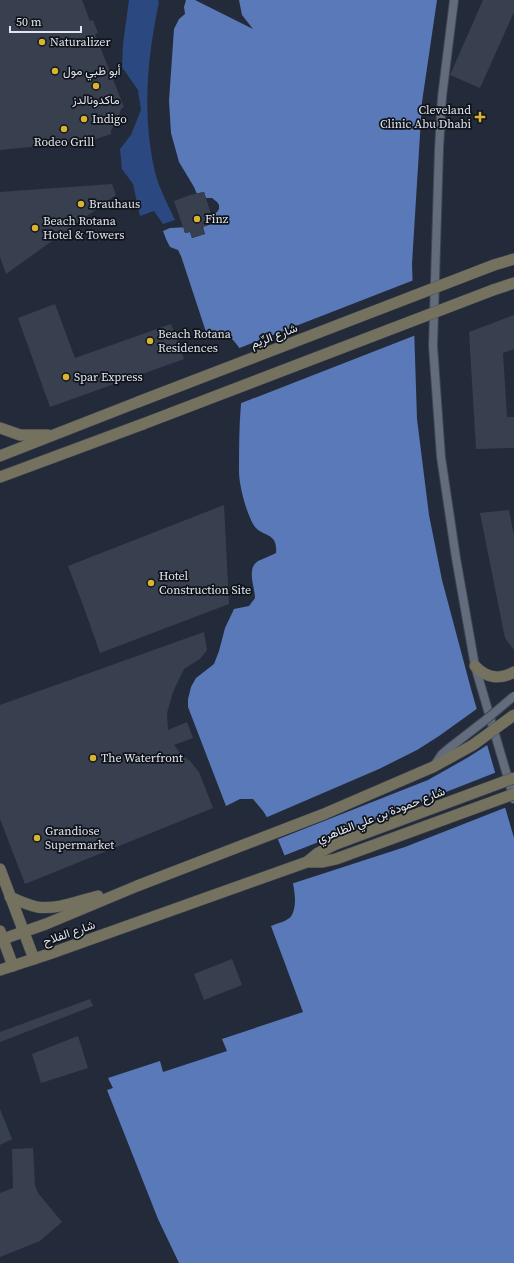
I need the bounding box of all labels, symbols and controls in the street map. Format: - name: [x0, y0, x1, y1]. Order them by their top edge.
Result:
- scale bar: [10, 8, 81, 34]
- text: 50 m: [16, 14, 42, 30]
- place label: Naturalizer: [50, 34, 111, 50]
- marker: Naturalizer: [37, 37, 47, 47]
- place label: أبو ظبي مول: [63, 63, 121, 81]
- marker: أبو ظبي مول: [50, 66, 60, 76]
- marker: ماكدونالدز: [91, 81, 101, 91]
- place label: ماكدونالدز: [71, 92, 120, 108]
- place label: Cleveland Clinic Abu Dhabi: [380, 102, 471, 132]
- place label: Indigo: [92, 111, 127, 127]
- marker: Cleveland Clinic Abu Dhabi: [474, 111, 486, 123]
- marker: Indigo: [79, 114, 89, 124]
- marker: Rodeo Grill: [59, 124, 69, 134]
- place label: Rodeo Grill: [34, 134, 95, 150]
- place label: Brauhaus: [89, 196, 140, 212]
- marker: Brauhaus: [76, 199, 86, 209]
- place label: Finz: [205, 211, 229, 227]
- place label: Beach Rotana Hotel & Towers: [43, 213, 124, 243]
- marker: Finz: [192, 214, 202, 224]
- marker: Beach Rotana Hotel & Towers: [30, 223, 40, 233]
- street label: شارع الرِّيم: [248, 320, 300, 353]
- place label: Beach Rotana Residences: [158, 326, 232, 356]
- marker: Beach Rotana Residences: [145, 336, 155, 346]
- place label: Spar Express: [74, 369, 143, 385]
- marker: Spar Express: [61, 372, 71, 382]
- place label: Hotel Construction Site: [159, 568, 251, 598]
- marker: Hotel Construction Site: [146, 578, 156, 588]
- place label: The Waterfront: [101, 750, 183, 766]
- marker: The Waterfront: [88, 753, 98, 763]
- street label: شارع حمودة بن علي الظاهري: [315, 783, 448, 849]
- place label: Grandiose Supermarket: [45, 823, 114, 853]
- marker: Grandiose Supermarket: [32, 833, 42, 843]
- street label: شارع الفلاح: [41, 917, 98, 950]

